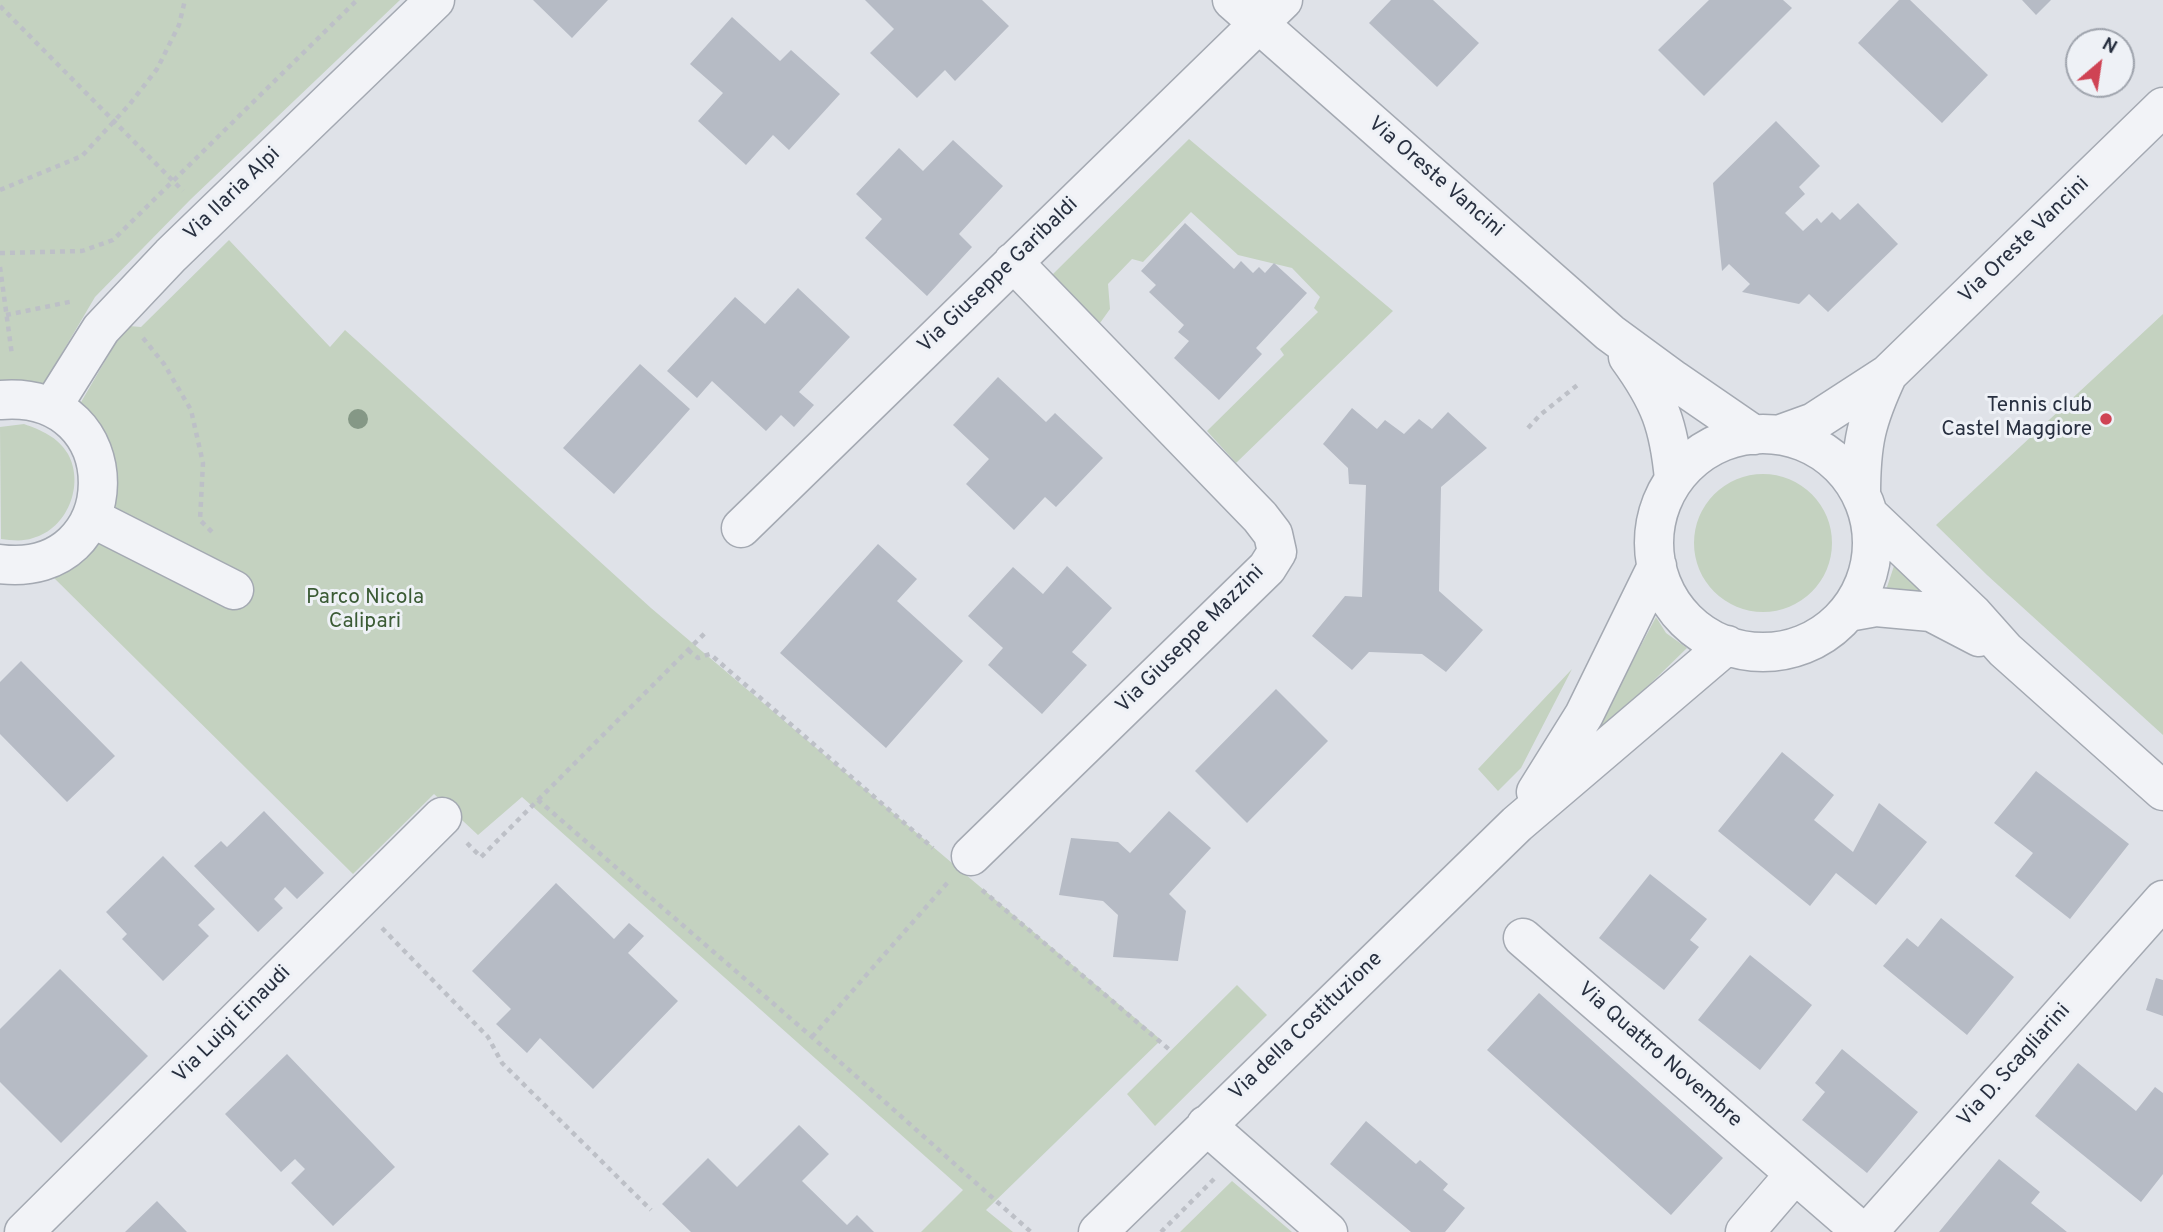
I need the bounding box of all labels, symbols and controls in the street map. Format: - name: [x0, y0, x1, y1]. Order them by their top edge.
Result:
- north arrow: [2065, 28, 2135, 98]
- text: N: [2097, 33, 2121, 60]
- street label: Via Oreste Vancini: [1362, 112, 1508, 244]
- street label: Via Ilaria Alpi: [180, 143, 286, 247]
- street label: Via Oreste Vancini: [1955, 172, 2095, 310]
- street label: Via Giuseppe Garibaldi: [914, 193, 1084, 359]
- place label: Tennis club Castel Maggiore: [1941, 394, 2092, 444]
- marker: Tennis club Castel Maggiore: [2098, 411, 2114, 427]
- street label: Via Giuseppe Mazzini: [1112, 561, 1270, 719]
- park label: Parco Nicola Calipari: [306, 586, 424, 636]
- street label: Via della Costituzione: [1225, 947, 1389, 1107]
- street label: Via Luigi Einaudi: [169, 961, 297, 1089]
- street label: Via Quattro Novembre: [1572, 978, 1746, 1134]
- street label: Via D. Scagliarini: [1953, 999, 2077, 1133]

